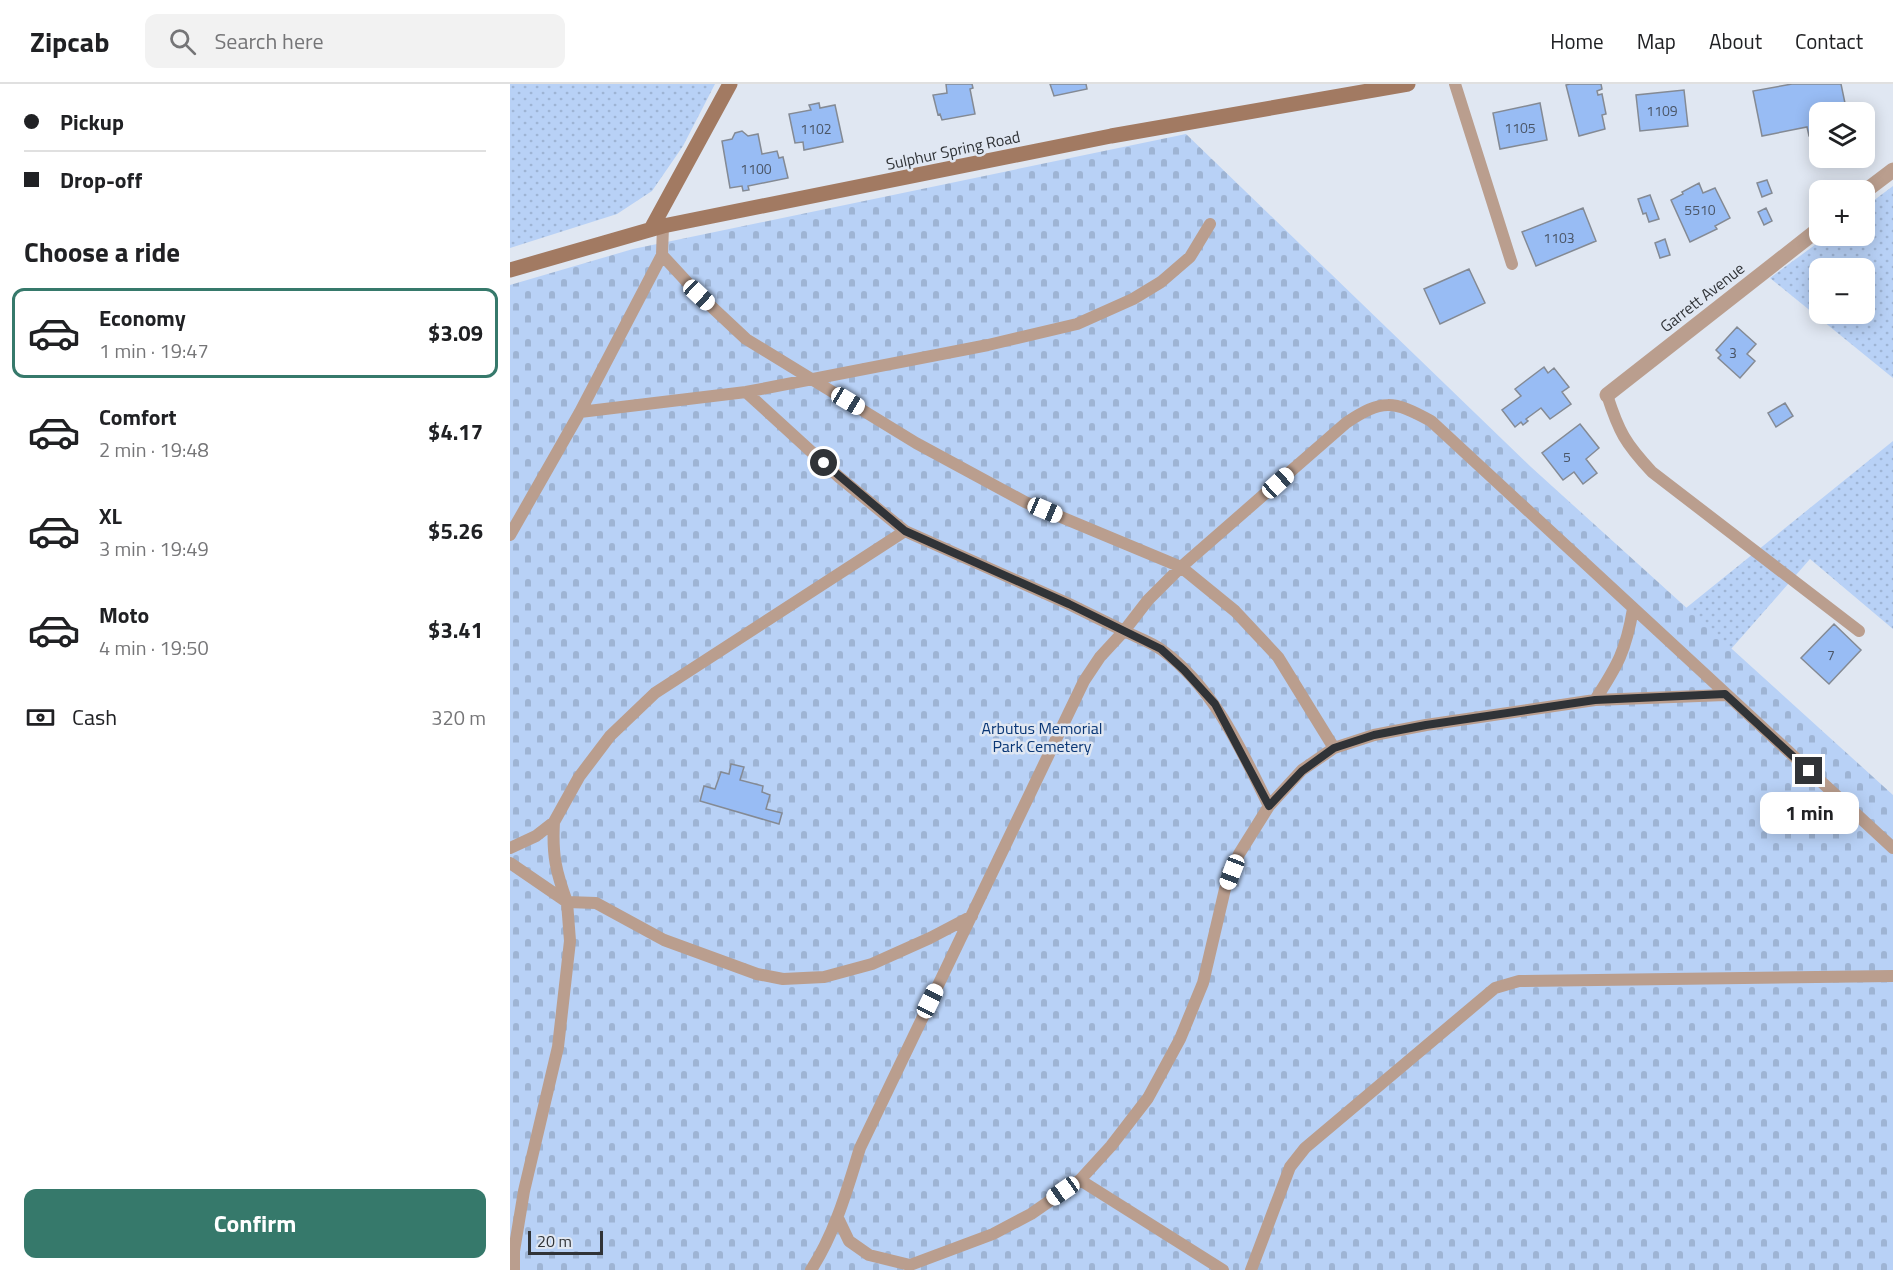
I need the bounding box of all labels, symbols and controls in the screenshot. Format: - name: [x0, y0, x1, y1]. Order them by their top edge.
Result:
- search box: [145, 14, 565, 68]
- text: Zipcab: [30, 20, 109, 63]
- text: Search here: [214, 24, 324, 58]
- icon: search: [166, 25, 199, 58]
- text: Home: [1550, 25, 1604, 57]
- text: Map: [1637, 25, 1676, 57]
- text: About: [1709, 25, 1762, 57]
- text: Contact: [1795, 25, 1863, 57]
- house number: 1109: [1646, 100, 1678, 121]
- map controls: [1809, 102, 1875, 324]
- button: layers: [1809, 102, 1875, 168]
- text: Pickup: [60, 105, 124, 139]
- house number: 1105: [1504, 117, 1536, 138]
- house number: 1102: [800, 118, 832, 139]
- street label: Sulphur Spring Road: [884, 124, 1022, 176]
- house number: 1100: [740, 158, 772, 179]
- text: Drop-off: [60, 163, 142, 197]
- button: +: [1809, 180, 1875, 246]
- house number: 5510: [1684, 199, 1716, 220]
- house number: 1103: [1543, 227, 1575, 248]
- text: Choose a ride: [24, 231, 180, 272]
- street label: Garrett Avenue: [1655, 256, 1749, 338]
- button: −: [1809, 258, 1875, 324]
- car: [680, 276, 718, 314]
- text: Economy: [99, 301, 186, 335]
- icon: car: [27, 306, 81, 360]
- text: $3.09: [428, 316, 483, 350]
- text: 1 min · 19:47: [99, 335, 209, 366]
- house number: 3: [1729, 342, 1737, 363]
- car: [828, 384, 868, 418]
- text: Comfort: [99, 400, 177, 434]
- icon: car: [27, 405, 81, 459]
- text: $4.17: [428, 415, 483, 449]
- text: 2 min · 19:48: [99, 434, 209, 465]
- house number: 5: [1563, 446, 1571, 467]
- route start: [810, 449, 837, 476]
- car: [1259, 464, 1297, 502]
- car: [1025, 495, 1065, 525]
- text: XL: [99, 499, 122, 533]
- icon: car: [27, 504, 81, 558]
- text: $5.26: [428, 514, 483, 548]
- text: 3 min · 19:49: [99, 533, 209, 564]
- text: Moto: [99, 598, 149, 632]
- icon: car: [27, 603, 81, 657]
- text: $3.41: [428, 613, 483, 647]
- text: 4 min · 19:50: [99, 632, 209, 663]
- house number: 7: [1827, 644, 1835, 665]
- text: Cash: [72, 700, 117, 734]
- icon: cash: [24, 701, 57, 734]
- text: 320 m: [431, 702, 486, 733]
- park label: Arbutus Memorial Park Cemetery: [981, 716, 1103, 758]
- route end: [1795, 757, 1822, 784]
- callout: 1 min: [1760, 792, 1858, 834]
- text: 1 min: [1785, 797, 1834, 828]
- car: [1217, 852, 1247, 892]
- car: [914, 981, 946, 1021]
- car: [1043, 1173, 1083, 1209]
- button: Confirm: [24, 1189, 486, 1258]
- scale bar: [528, 1228, 603, 1256]
- text: 20 m: [537, 1229, 572, 1253]

